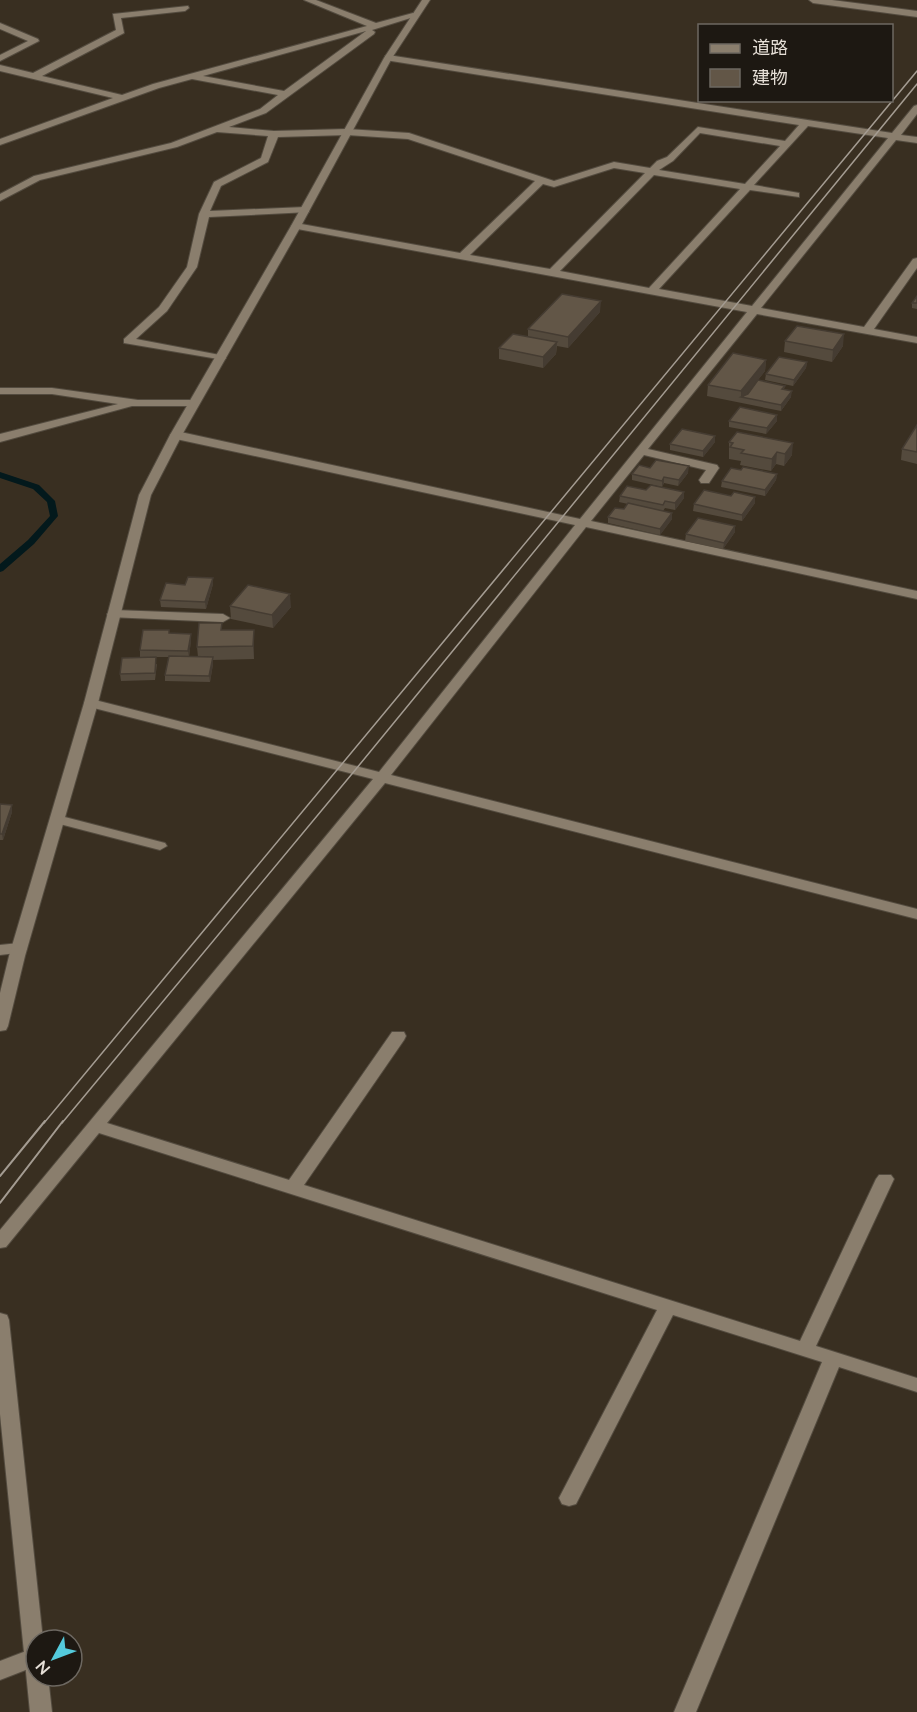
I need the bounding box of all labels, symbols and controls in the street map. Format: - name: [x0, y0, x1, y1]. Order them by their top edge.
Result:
- legend: [698, 24, 893, 102]
- text: 道路: [752, 36, 788, 58]
- text: 建物: [752, 66, 788, 88]
- north arrow: [24, 1628, 84, 1688]
- text: N: [31, 1657, 54, 1679]

